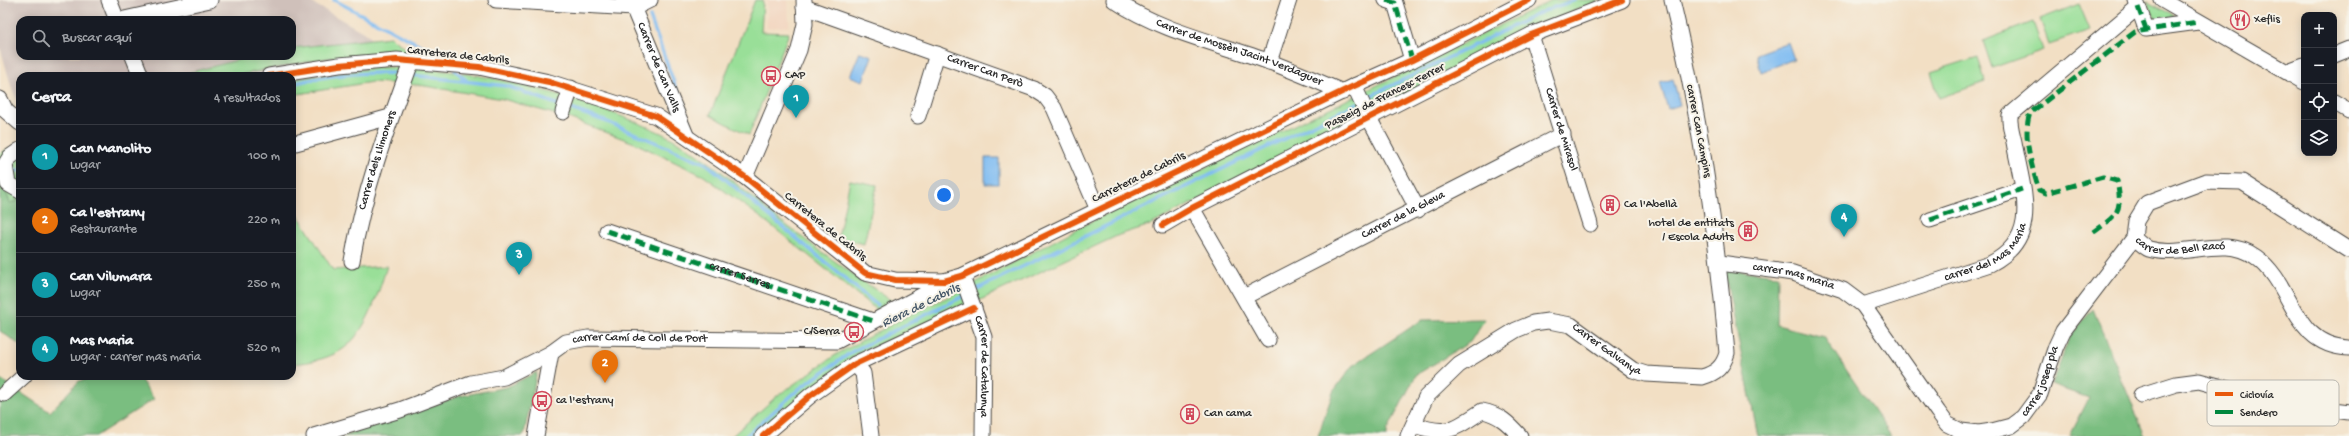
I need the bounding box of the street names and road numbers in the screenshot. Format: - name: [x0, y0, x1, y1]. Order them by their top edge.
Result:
- street label: Carrer de Mossèn Jacint Verdaguer: [1153, 16, 1326, 90]
- street label: Carrer de Can Valls: [633, 20, 683, 115]
- street label: Carretera de Cabrils: [406, 44, 510, 68]
- street label: Carrer Can Però: [945, 51, 1025, 92]
- street label: Passeig de Francesc Ferrer: [1322, 60, 1449, 134]
- street label: carrer Can Campins: [1682, 83, 1714, 179]
- street label: Carrer de Mirasol: [1541, 86, 1580, 173]
- street label: Carrer dels Llimoners: [356, 108, 400, 211]
- street label: Carretera de Cabrils: [1090, 149, 1189, 207]
- street label: Carrer de la Gleva: [1359, 188, 1448, 243]
- street label: Carretera de Cabrils: [781, 189, 870, 265]
- street label: carrer del Mas Maria: [1943, 221, 2030, 285]
- street label: carrer de Bell Racó: [2132, 234, 2225, 259]
- street label: carrer Serres: [707, 259, 772, 293]
- street label: carrer mas maria: [1752, 261, 1836, 294]
- street label: Carrer de Catalunya: [970, 314, 991, 418]
- street label: Carrer Galvanya: [1569, 321, 1643, 379]
- street label: carrer Camí de Coll de Port: [572, 331, 708, 348]
- street label: carrer josep pla: [2018, 344, 2063, 420]

